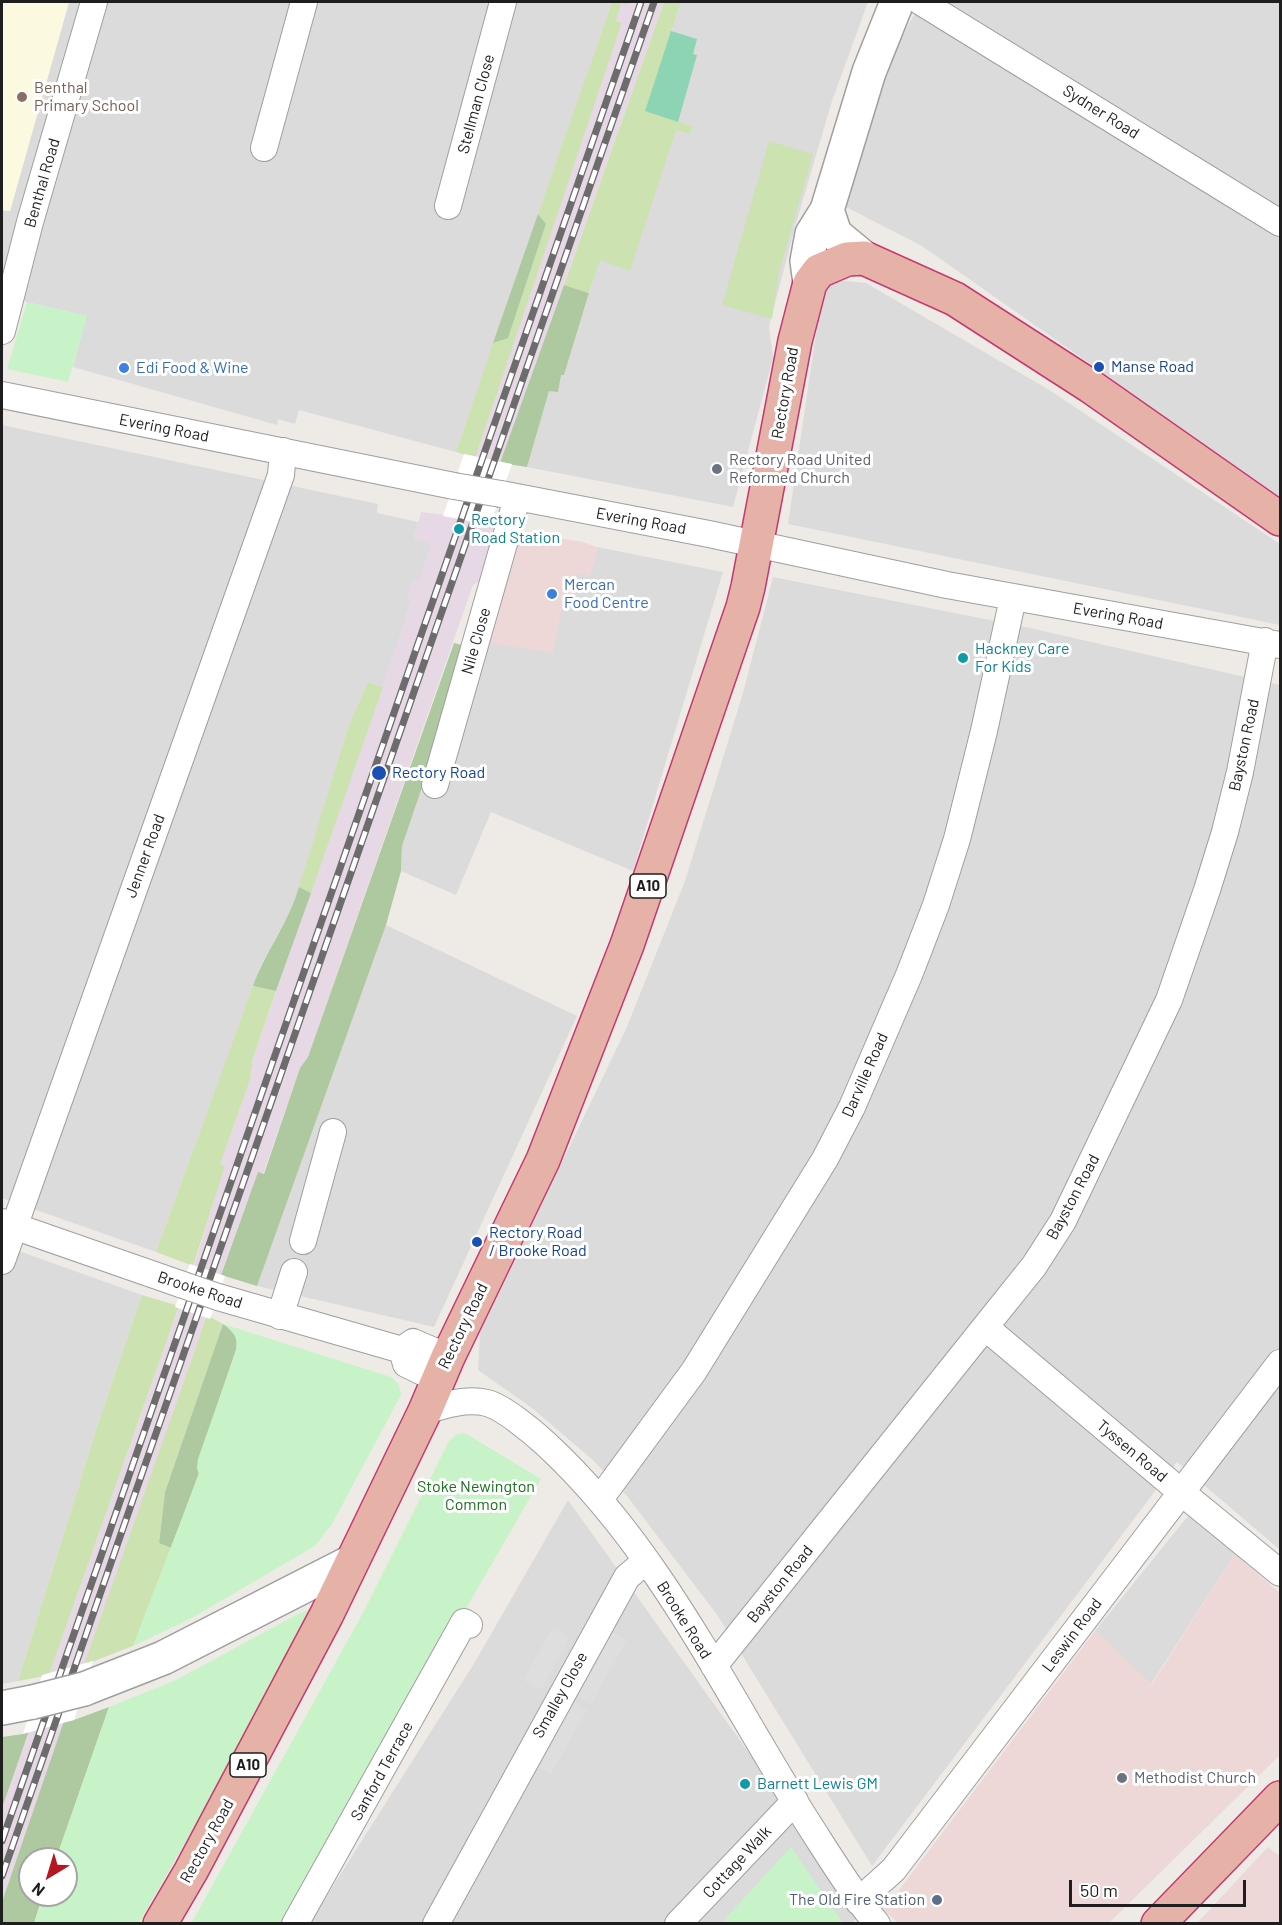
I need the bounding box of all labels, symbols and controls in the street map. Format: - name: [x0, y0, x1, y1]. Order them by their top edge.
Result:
- street label: Stellman Close: [453, 52, 499, 156]
- place label: Benthal Primary School: [34, 78, 139, 116]
- street label: Sydner Road: [1059, 81, 1143, 143]
- marker: Benthal Primary School: [15, 90, 29, 104]
- street label: Benthal Road: [20, 136, 64, 230]
- street label: Rectory Road: [767, 345, 803, 441]
- place label: Manse Road: [1111, 357, 1194, 377]
- place label: Edi Food & Wine: [136, 358, 248, 378]
- marker: Manse Road: [1092, 360, 1106, 374]
- marker: Edi Food & Wine: [117, 361, 131, 375]
- street label: Evering Road: [117, 410, 211, 446]
- place label: Rectory Road United Reformed Church: [729, 450, 871, 488]
- marker: Rectory Road United Reformed Church: [710, 462, 724, 476]
- street label: Evering Road: [594, 504, 688, 538]
- place label: Rectory Road Station: [471, 510, 560, 548]
- marker: Rectory Road Station: [452, 522, 466, 536]
- place label: Mercan Food Centre: [564, 575, 649, 613]
- marker: Mercan Food Centre: [545, 587, 559, 601]
- street label: Evering Road: [1071, 599, 1165, 633]
- street label: Nile Close: [457, 605, 495, 677]
- place label: Hackney Care For Kids: [975, 639, 1069, 677]
- marker: Hackney Care For Kids: [956, 651, 970, 665]
- street label: Bayston Road: [1225, 697, 1263, 793]
- place label: Rectory Road: [392, 763, 485, 783]
- marker: Rectory Road: [370, 764, 388, 782]
- street label: Jenner Road: [121, 811, 169, 901]
- road number: A10: [630, 874, 666, 898]
- street label: Darville Road: [838, 1030, 892, 1120]
- street label: Bayston Road: [1042, 1151, 1104, 1243]
- place label: Rectory Road / Brooke Road: [489, 1223, 587, 1261]
- marker: Rectory Road / Brooke Road: [470, 1235, 484, 1249]
- street label: Brooke Road: [155, 1267, 245, 1313]
- street label: Rectory Road: [434, 1280, 492, 1372]
- street label: Tyssen Road: [1093, 1416, 1171, 1486]
- park label: Stoke Newington Common: [417, 1477, 535, 1515]
- street label: Bayston Road: [743, 1541, 817, 1627]
- street label: Brooke Road: [653, 1578, 715, 1662]
- street label: Leswin Road: [1038, 1594, 1106, 1676]
- street label: Smalley Close: [528, 1649, 592, 1741]
- street label: Sanford Terrace: [347, 1718, 417, 1824]
- road number: A10: [230, 1753, 266, 1777]
- place label: Methodist Church: [1134, 1768, 1256, 1788]
- marker: Methodist Church: [1115, 1771, 1129, 1785]
- place label: Barnett Lewis GM: [757, 1774, 878, 1794]
- marker: Barnett Lewis GM: [738, 1777, 752, 1791]
- street label: Rectory Road: [176, 1796, 238, 1886]
- street label: Cottage Walk: [699, 1822, 775, 1902]
- north arrow: [18, 1847, 78, 1907]
- scale bar: [1072, 1868, 1249, 1906]
- text: N: [28, 1879, 48, 1901]
- text: 50 m: [1080, 1879, 1118, 1901]
- place label: The Old Fire Station: [789, 1890, 925, 1910]
- marker: The Old Fire Station: [930, 1893, 944, 1907]

